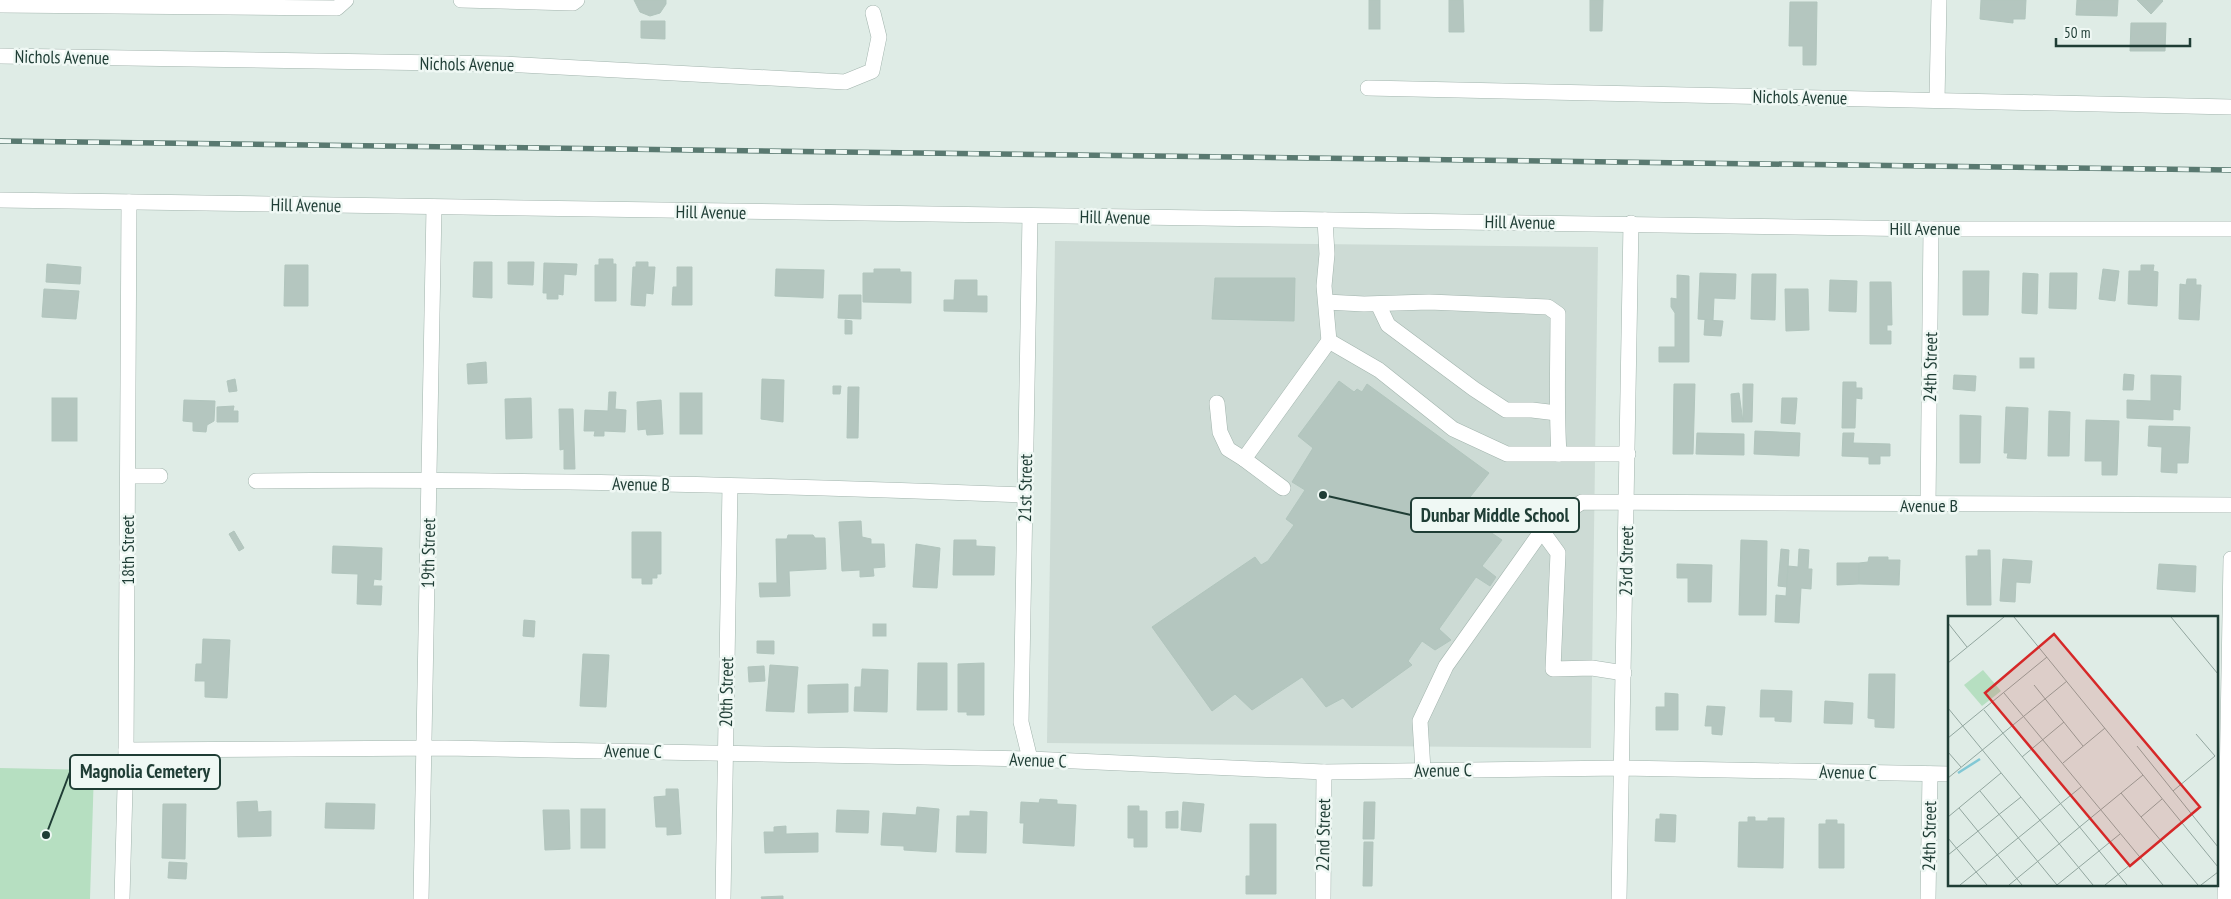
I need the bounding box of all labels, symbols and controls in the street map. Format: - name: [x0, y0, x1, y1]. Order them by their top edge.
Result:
- scale bar: [2056, 15, 2190, 47]
- text: 50 m: [2064, 23, 2090, 42]
- street label: Nichols Avenue: [14, 45, 110, 69]
- street label: Nichols Avenue: [419, 52, 515, 76]
- street label: Nichols Avenue: [1752, 85, 1848, 109]
- street label: Hill Avenue: [270, 193, 342, 217]
- street label: Hill Avenue: [675, 200, 747, 224]
- street label: Hill Avenue: [1079, 205, 1151, 229]
- street label: Hill Avenue: [1484, 210, 1556, 234]
- street label: Hill Avenue: [1890, 217, 1960, 240]
- street label: 24th Street: [1918, 332, 1942, 402]
- street label: 21st Street: [1013, 454, 1037, 522]
- street label: Avenue B: [612, 472, 670, 496]
- street label: Avenue B: [1900, 494, 1958, 517]
- callout: Dunbar Middle School: [1411, 498, 1579, 532]
- text: Dunbar Middle School: [1421, 503, 1570, 527]
- street label: 18th Street: [116, 515, 139, 585]
- street label: 19th Street: [416, 518, 440, 588]
- street label: 23rd Street: [1614, 526, 1638, 596]
- inset map: [1948, 616, 2218, 886]
- street label: 20th Street: [714, 657, 738, 727]
- street label: Avenue C: [604, 739, 662, 763]
- street label: Avenue C: [1009, 748, 1067, 772]
- callout: Magnolia Cemetery: [70, 755, 220, 789]
- street label: Avenue C: [1414, 758, 1472, 782]
- text: Magnolia Cemetery: [80, 759, 210, 783]
- street label: Avenue C: [1819, 760, 1877, 784]
- street label: 22nd Street: [1311, 798, 1335, 872]
- street label: 24th Street: [1917, 801, 1941, 871]

